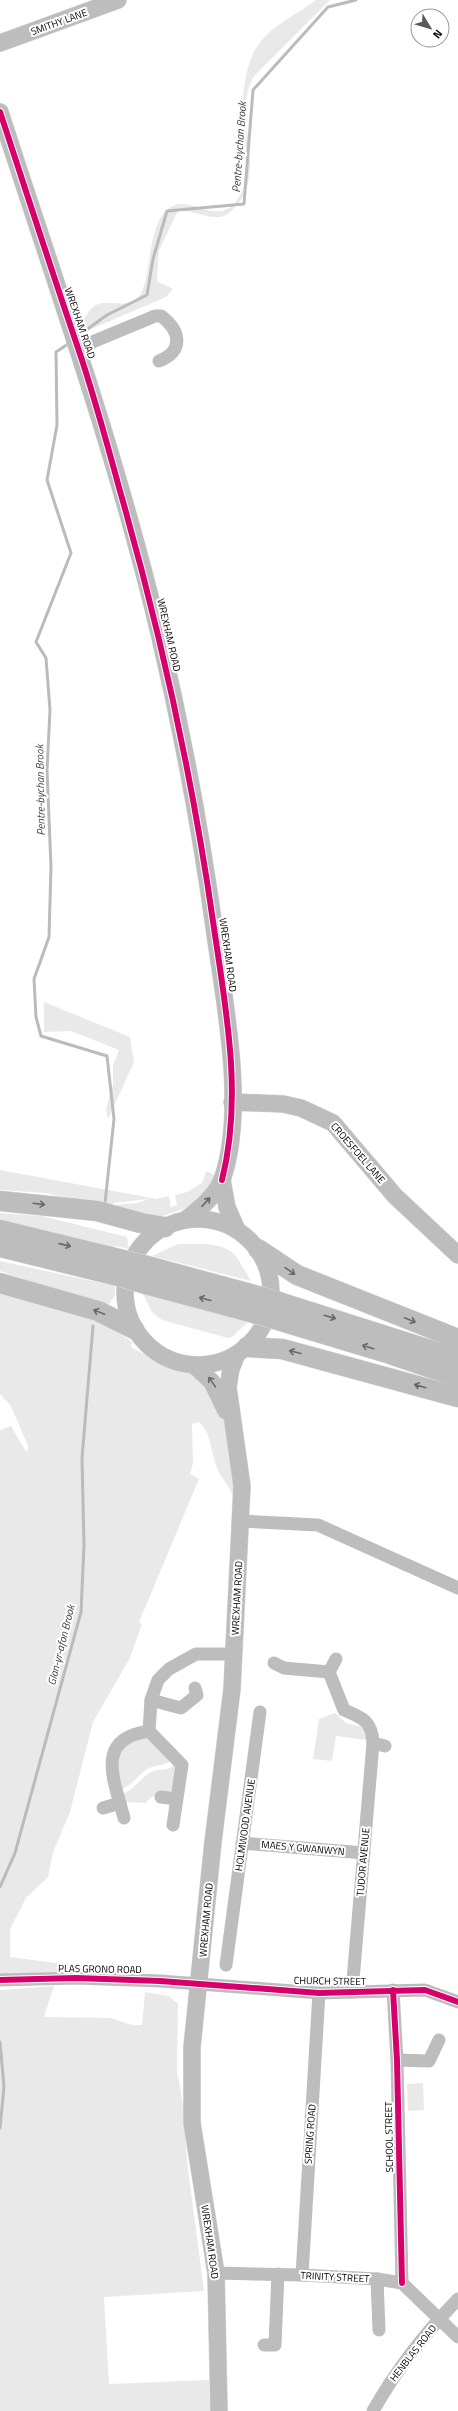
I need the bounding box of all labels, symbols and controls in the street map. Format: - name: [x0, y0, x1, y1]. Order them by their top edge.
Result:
- street label: SMITHY LANE: [29, 5, 90, 39]
- north arrow: [410, 8, 450, 48]
- text: N: [429, 26, 447, 42]
- water label: Pentre-bychan Brook: [228, 100, 250, 193]
- street label: WREXHAM ROAD: [61, 285, 99, 361]
- street label: WREXHAM ROAD: [153, 597, 185, 673]
- water label: Pentre-bychan Brook: [31, 743, 49, 836]
- street label: WREXHAM ROAD: [215, 917, 241, 993]
- street label: CROESFOEL LANE: [327, 1119, 389, 1187]
- one-way arrow: [201, 1197, 211, 1207]
- one-way arrow: [32, 1200, 45, 1208]
- one-way arrow: [59, 1241, 72, 1249]
- one-way arrow: [285, 1267, 296, 1275]
- one-way arrow: [199, 1295, 212, 1303]
- one-way arrow: [93, 1308, 105, 1316]
- one-way arrow: [323, 1314, 336, 1321]
- one-way arrow: [404, 1317, 416, 1325]
- one-way arrow: [362, 1343, 375, 1350]
- one-way arrow: [289, 1348, 302, 1356]
- one-way arrow: [208, 1377, 216, 1388]
- one-way arrow: [414, 1382, 427, 1389]
- street label: WREXHAM ROAD: [228, 1560, 246, 1636]
- water label: Glan-yr-afon Brook: [43, 1602, 79, 1687]
- street label: HOLMWOOD AVENUE: [231, 1777, 259, 1872]
- street label: TUDOR AVENUE: [353, 1827, 374, 1897]
- street label: MAES Y GWANWYN: [261, 1837, 345, 1859]
- street label: WREXHAM ROAD: [195, 1882, 217, 1958]
- street label: PLAS GRONO ROAD: [58, 1961, 142, 1977]
- street label: CHURCH STREET: [294, 1973, 367, 1989]
- street label: SCHOOL STREET: [381, 2101, 397, 2173]
- street label: SPRING ROAD: [300, 2103, 320, 2165]
- street label: WREXHAM ROAD: [197, 2204, 223, 2280]
- street label: TRINITY STREET: [300, 2268, 371, 2286]
- street label: HENBLAS ROAD: [386, 2321, 440, 2385]

